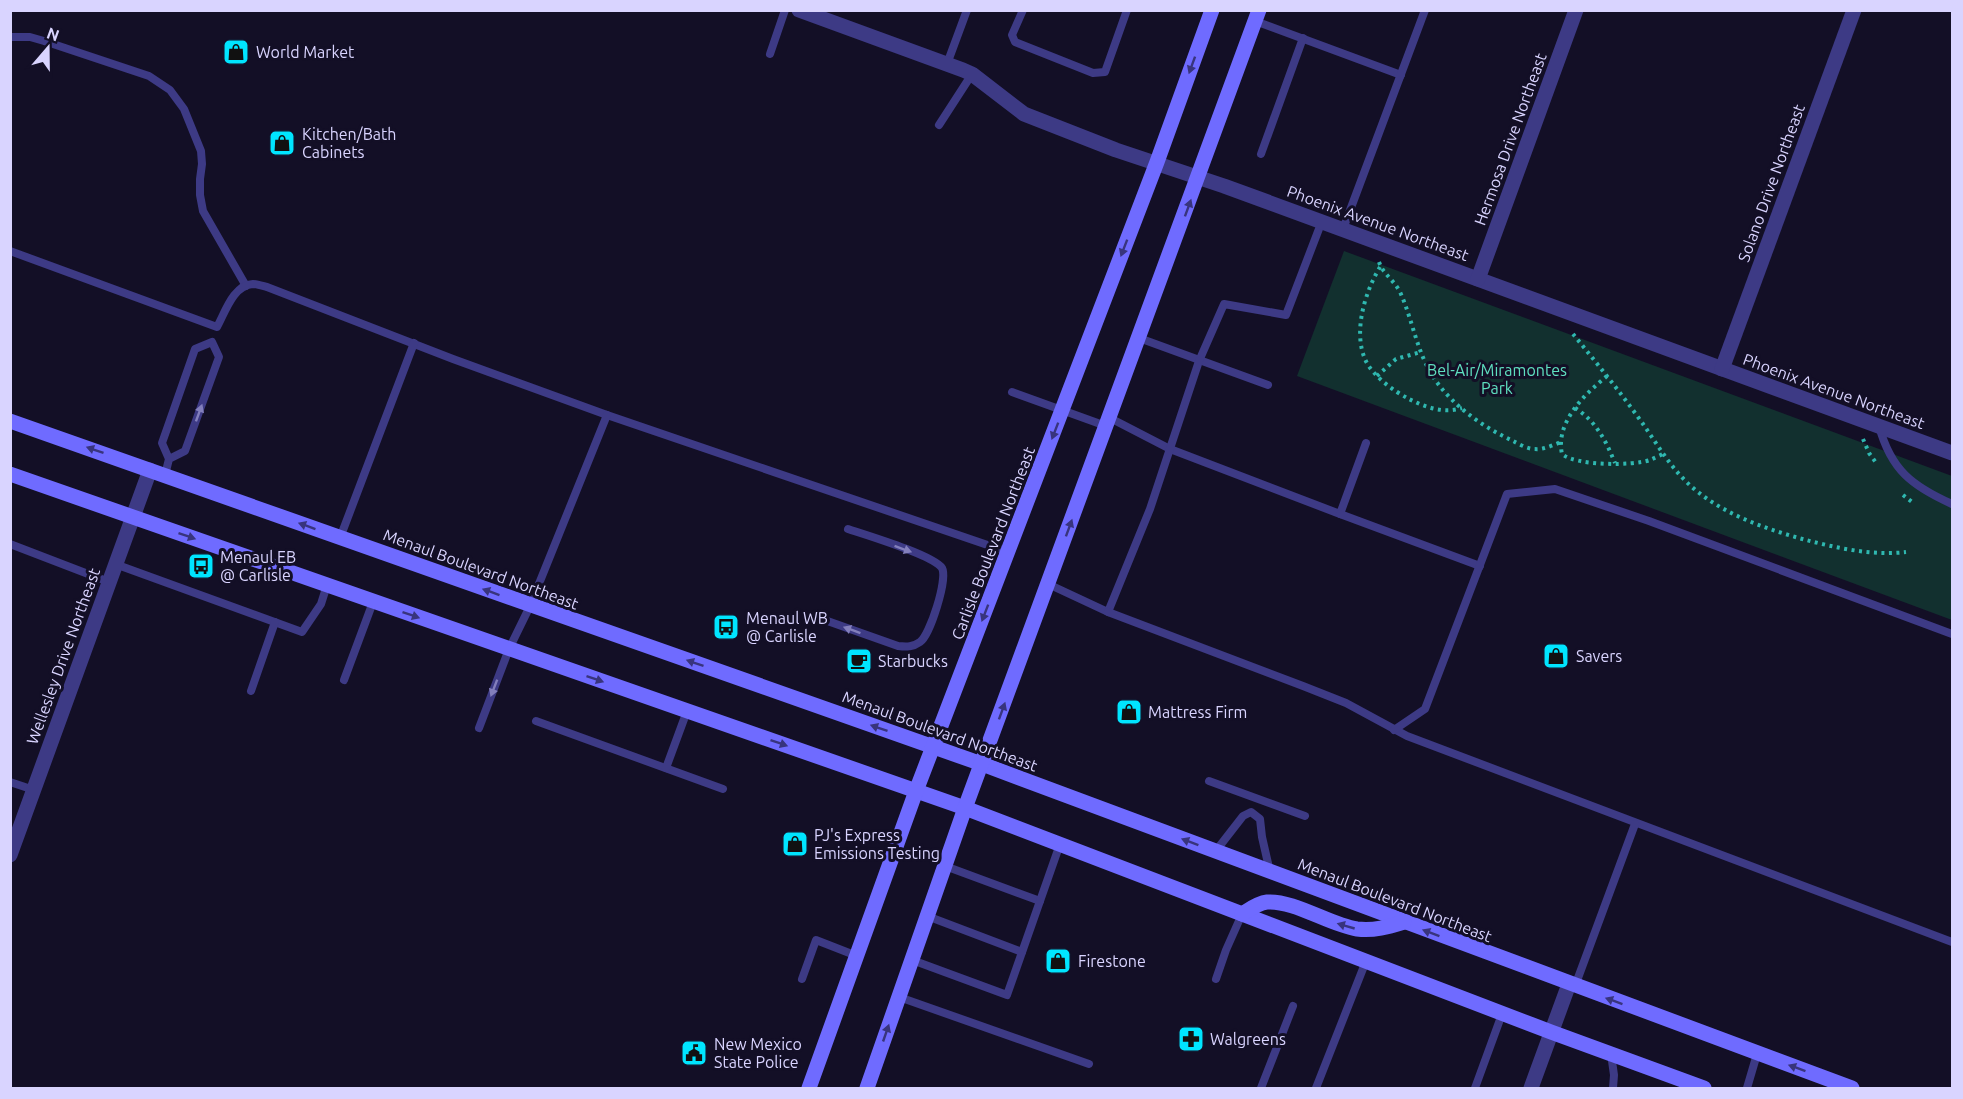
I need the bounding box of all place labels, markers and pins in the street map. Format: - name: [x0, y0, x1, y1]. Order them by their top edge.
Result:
- shop icon: World Market: [221, 37, 251, 67]
- place label: World Market: [256, 43, 355, 61]
- place label: Kitchen/Bath Cabinets: [302, 125, 396, 161]
- shop icon: Kitchen/Bath Cabinets: [267, 128, 297, 158]
- place label: Menaul EB @ Carlisle: [220, 548, 296, 584]
- bus stop icon: Menaul EB @ Carlisle: [186, 551, 216, 581]
- place label: Menaul WB @ Carlisle: [746, 609, 828, 645]
- bus stop icon: Menaul WB @ Carlisle: [711, 612, 741, 642]
- shop icon: Savers: [1541, 641, 1571, 671]
- cafe icon: Starbucks: [844, 646, 874, 676]
- place label: Savers: [1576, 647, 1622, 665]
- place label: Starbucks: [878, 652, 948, 670]
- shop icon: Mattress Firm: [1114, 697, 1144, 727]
- place label: Mattress Firm: [1148, 703, 1247, 721]
- place label: PJ's Express Emissions Testing: [814, 826, 940, 862]
- shop icon: PJ's Express Emissions Testing: [780, 829, 810, 859]
- shop icon: Firestone: [1043, 946, 1073, 976]
- place label: Firestone: [1078, 952, 1146, 970]
- pharmacy icon: Walgreens: [1176, 1024, 1206, 1054]
- place label: Walgreens: [1210, 1030, 1286, 1048]
- place label: New Mexico State Police: [714, 1035, 802, 1071]
- public building icon: New Mexico State Police: [679, 1038, 709, 1068]

